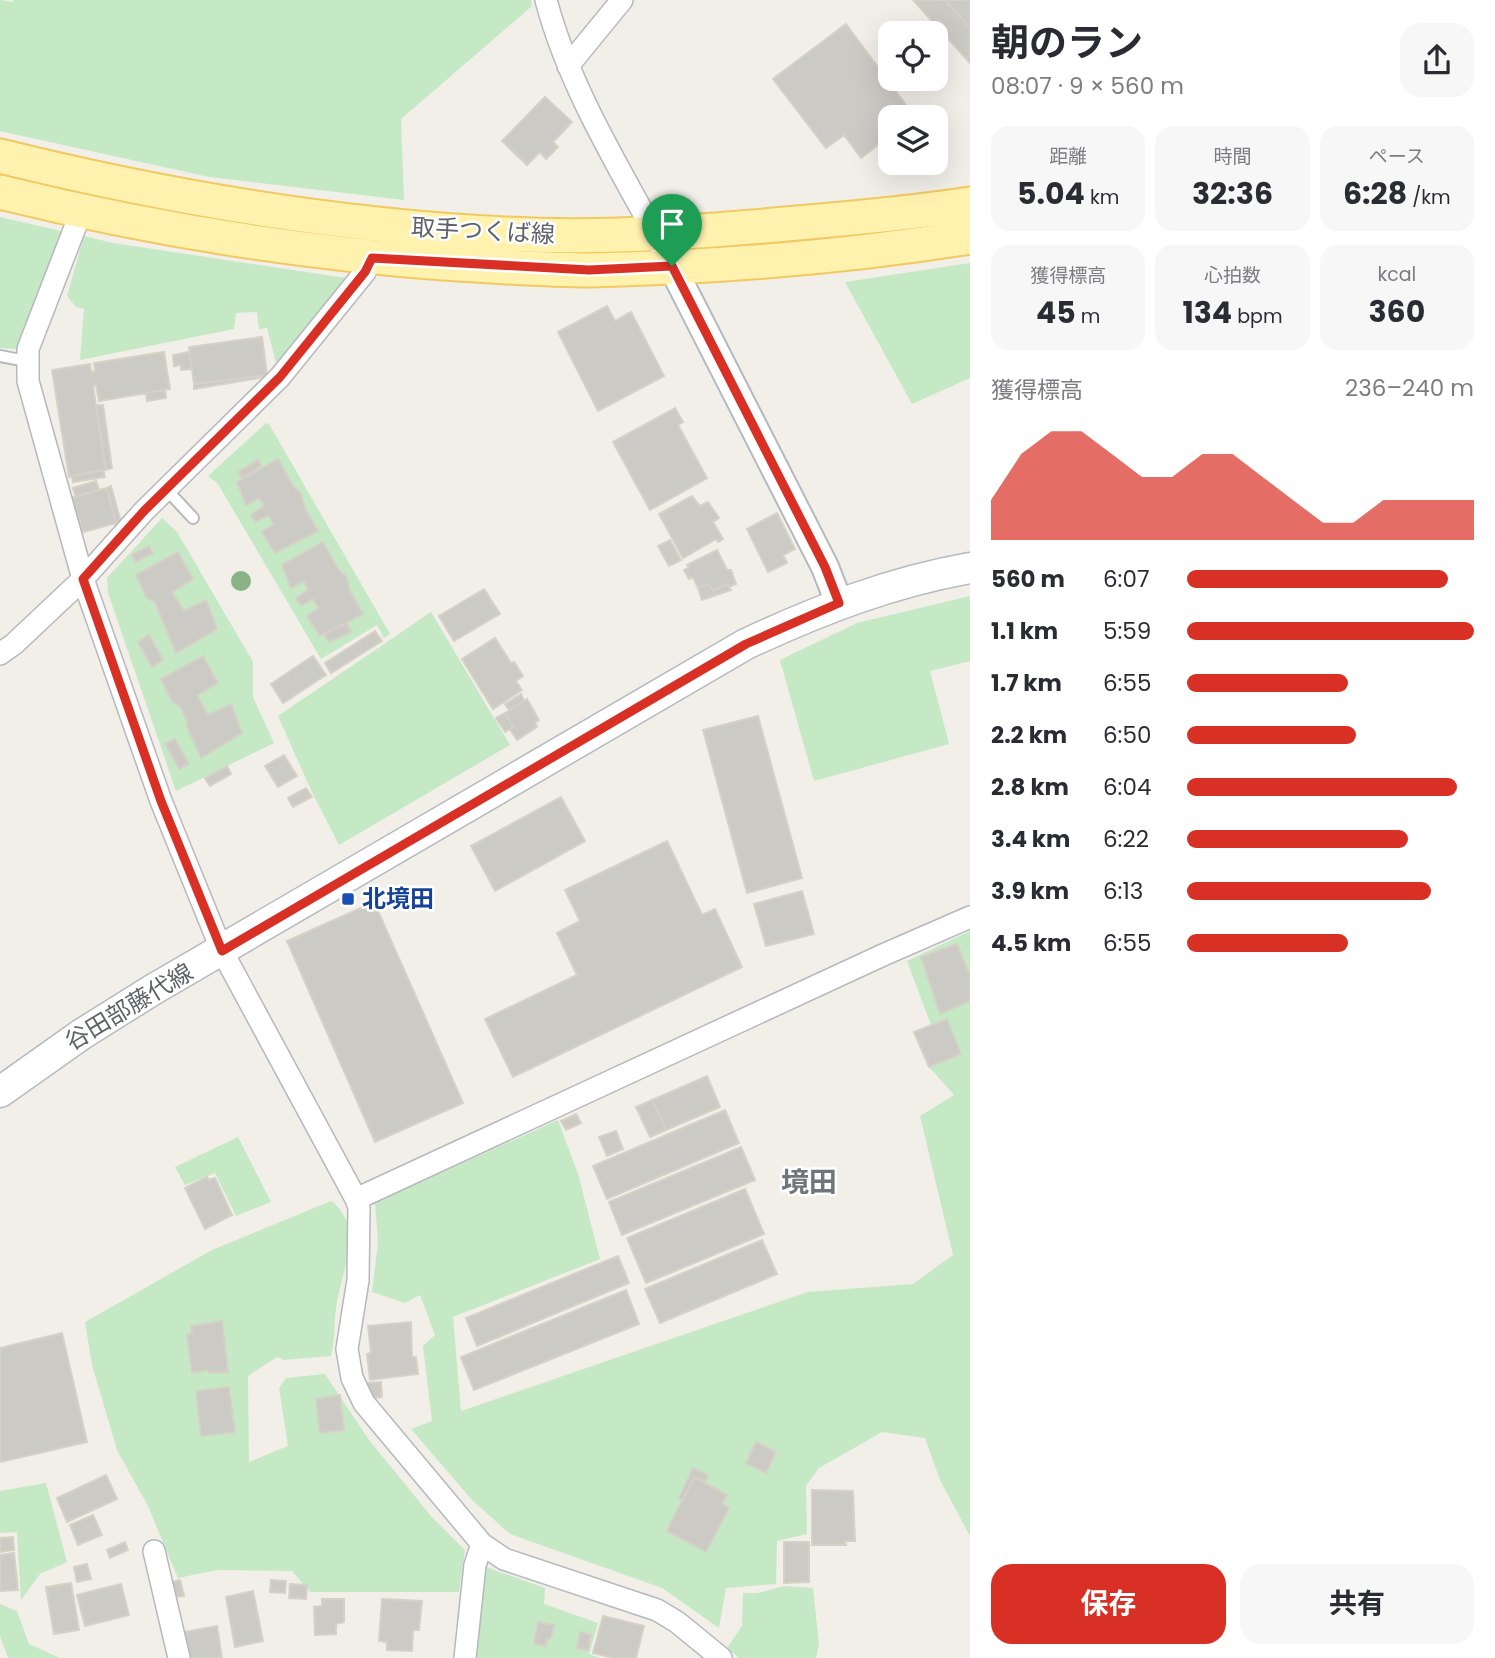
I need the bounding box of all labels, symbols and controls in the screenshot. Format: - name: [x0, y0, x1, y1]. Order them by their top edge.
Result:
- text: 朝のラン: [991, 16, 1143, 69]
- map controls: [878, 21, 948, 175]
- button: locate: [878, 21, 948, 91]
- button: share: [1400, 23, 1474, 97]
- text: 08:07 · 9 × 560 m: [991, 70, 1184, 102]
- button: layers: [878, 105, 948, 175]
- text: 距離: [1049, 143, 1087, 170]
- text: 時間: [1213, 143, 1252, 170]
- text: ペース: [1369, 143, 1425, 170]
- text: 5.04: [1017, 172, 1085, 215]
- text: 32:36: [1192, 172, 1273, 215]
- text: 6:28: [1343, 172, 1407, 215]
- text: km: [1085, 184, 1119, 211]
- text: /km: [1407, 184, 1451, 211]
- pin: [642, 194, 702, 266]
- icon: arrive: [653, 205, 691, 243]
- street label: 取手つくば線: [410, 210, 556, 251]
- text: kcal: [1377, 261, 1416, 288]
- text: 獲得標高: [1030, 262, 1106, 289]
- text: 心拍数: [1204, 262, 1261, 289]
- text: 360: [1368, 290, 1425, 333]
- text: 45: [1036, 291, 1076, 334]
- text: 134: [1182, 291, 1232, 334]
- text: m: [1076, 303, 1100, 330]
- text: bpm: [1232, 303, 1283, 330]
- text: 236–240 m: [1345, 372, 1474, 404]
- text: 獲得標高: [991, 374, 1083, 406]
- text: 560 m: [991, 563, 1065, 595]
- text: 6:07: [1103, 563, 1150, 595]
- text: 1.1 km: [991, 615, 1058, 647]
- text: 5:59: [1103, 615, 1151, 647]
- text: 1.7 km: [991, 667, 1062, 699]
- text: 6:55: [1103, 667, 1151, 699]
- text: 2.2 km: [991, 719, 1067, 751]
- text: 6:50: [1103, 719, 1151, 751]
- text: 2.8 km: [991, 771, 1069, 803]
- text: 6:04: [1103, 771, 1151, 803]
- text: 3.4 km: [991, 823, 1070, 855]
- text: 6:22: [1103, 823, 1149, 855]
- text: 3.9 km: [991, 875, 1069, 907]
- text: 6:13: [1103, 875, 1143, 907]
- place label: 北境田: [362, 882, 434, 915]
- marker: 北境田: [340, 891, 356, 907]
- text: 4.5 km: [991, 927, 1071, 959]
- text: 6:55: [1103, 927, 1151, 959]
- street label: 谷田部藤代線: [59, 955, 199, 1058]
- district label: 境田: [781, 1163, 837, 1202]
- button: 保存: [991, 1564, 1226, 1644]
- button: 共有: [1240, 1564, 1474, 1644]

